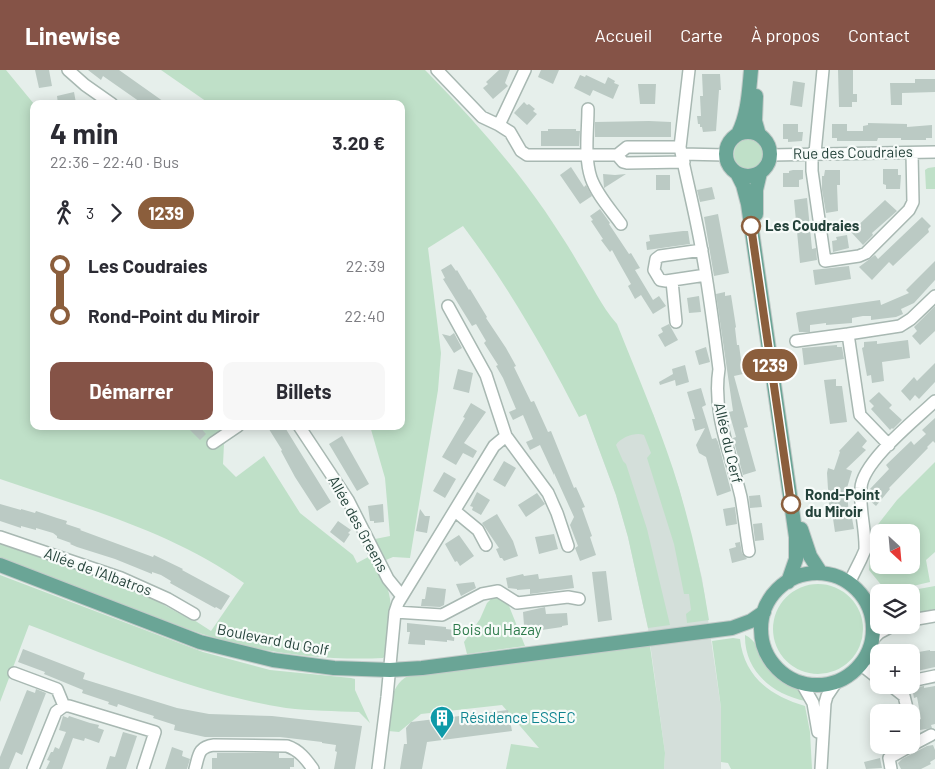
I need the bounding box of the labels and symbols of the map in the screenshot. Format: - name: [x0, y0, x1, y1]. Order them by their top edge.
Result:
- street label: Rue des Coudraies: [793, 142, 913, 162]
- marker: Les Coudraies: [741, 216, 761, 236]
- place label: Les Coudraies: [765, 216, 860, 234]
- line badge: 1239: [735, 349, 805, 381]
- street label: Allée du Cerf: [711, 401, 747, 485]
- street label: Allée des Greens: [325, 472, 393, 575]
- place label: Rond-Point du Miroir: [805, 485, 880, 520]
- marker: Rond-Point du Miroir: [781, 494, 801, 514]
- north arrow: [870, 524, 920, 574]
- street label: Allée de l'Albatros: [42, 543, 155, 599]
- street label: Boulevard du Golf: [216, 619, 331, 659]
- park label: Bois du Hazay: [452, 620, 542, 638]
- building icon: Résidence ESSEC: [429, 705, 455, 739]
- place label: Résidence ESSEC: [460, 708, 576, 726]

